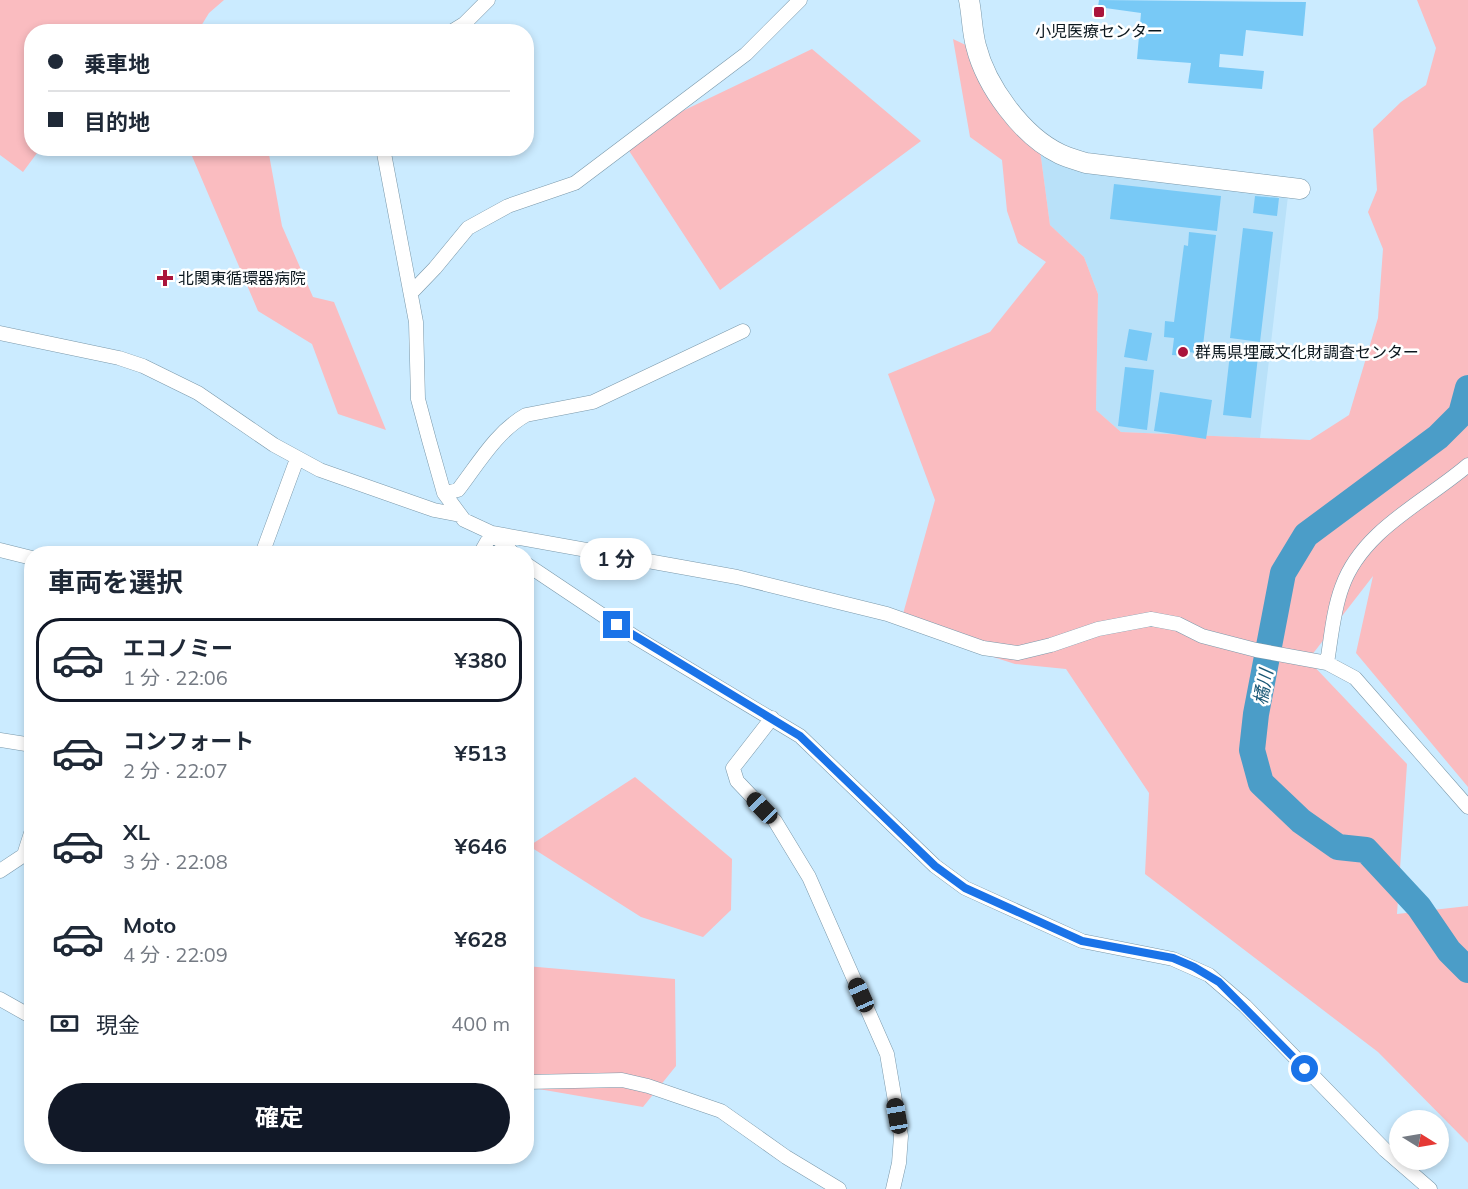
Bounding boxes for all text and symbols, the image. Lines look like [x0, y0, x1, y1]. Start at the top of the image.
marker: 小児医療センター [1092, 5, 1106, 19]
place label: 小児医療センター [1035, 21, 1163, 41]
text: 乗車地 [84, 50, 150, 78]
text: 目的地 [84, 108, 150, 136]
place label: 北関東循環器病院 [178, 268, 306, 288]
marker: 北関東循環器病院 [156, 269, 174, 287]
place label: 群馬県埋蔵文化財調査センター [1195, 342, 1419, 362]
marker: 群馬県埋蔵文化財調査センター [1176, 345, 1190, 359]
callout: 1 分 [581, 538, 653, 580]
text: 1 分 [597, 546, 635, 571]
text: 車両を選択 [48, 565, 183, 599]
route end [603, 611, 630, 638]
icon: car [51, 633, 105, 687]
text: エコノミー [123, 634, 233, 662]
text: ¥380 [454, 646, 507, 674]
text: 1 分 · 22:06 [123, 665, 228, 690]
water label: 橘川 [1249, 665, 1278, 707]
icon: car [51, 726, 105, 780]
text: コンフォート [123, 727, 254, 755]
text: ¥513 [454, 739, 507, 767]
text: 2 分 · 22:07 [123, 758, 228, 783]
car [743, 789, 781, 827]
text: XL [123, 818, 150, 846]
icon: car [51, 819, 105, 873]
text: ¥646 [454, 832, 507, 860]
text: 3 分 · 22:08 [123, 849, 228, 874]
text: Moto [123, 911, 176, 939]
icon: car [51, 912, 105, 966]
text: ¥628 [454, 925, 507, 953]
text: 4 分 · 22:09 [123, 942, 228, 967]
car [845, 975, 877, 1015]
icon: cash [48, 1007, 81, 1040]
text: 現金 [96, 1011, 140, 1039]
text: 400 m [451, 1011, 510, 1036]
route start [1291, 1055, 1318, 1082]
button: 確定 [48, 1083, 510, 1152]
car [885, 1097, 909, 1135]
north arrow [1389, 1110, 1449, 1170]
map controls [1389, 1110, 1449, 1170]

